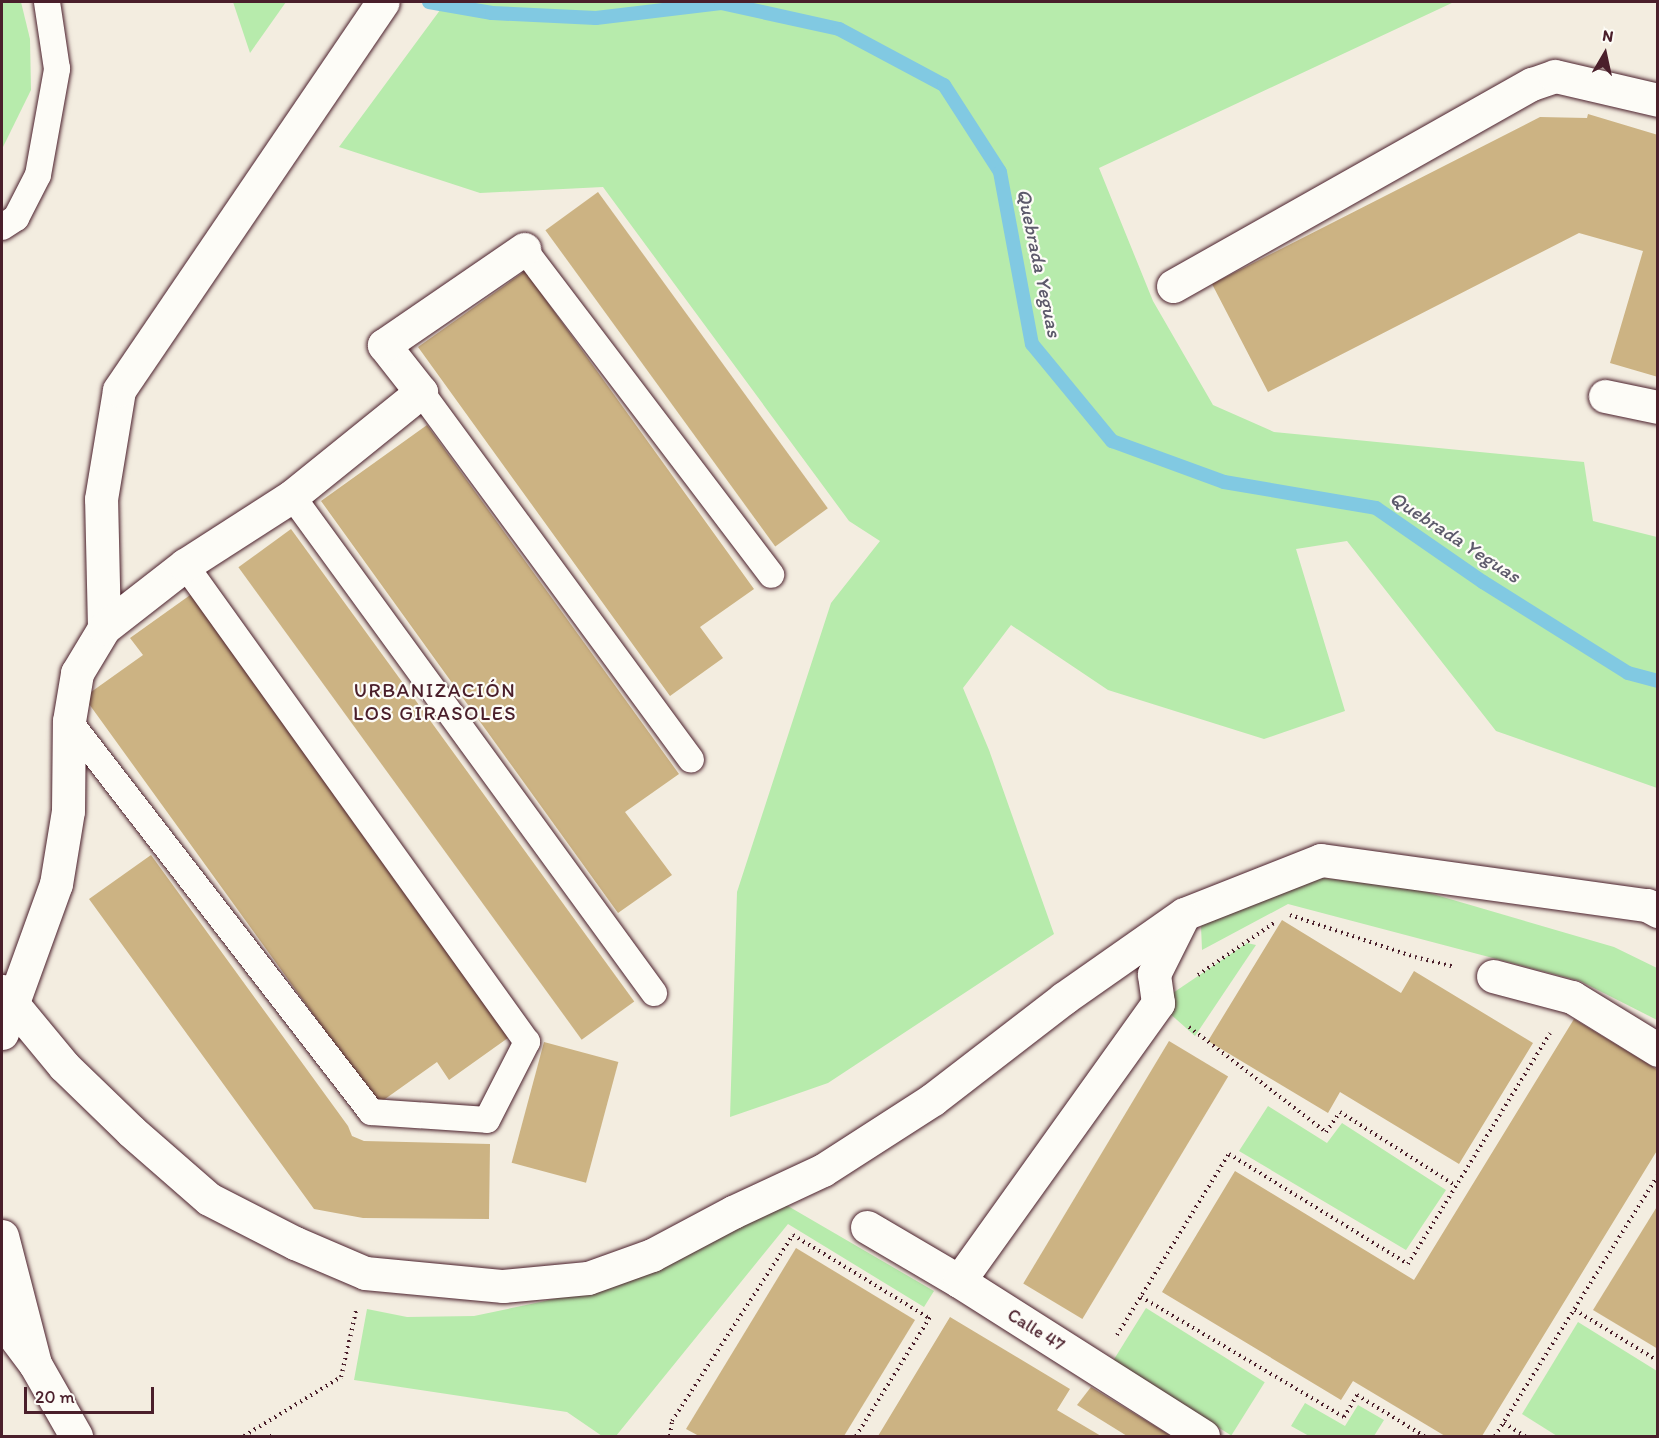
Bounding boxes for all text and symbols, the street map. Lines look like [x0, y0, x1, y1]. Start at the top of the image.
north arrow [1575, 24, 1635, 84]
text: N [1601, 25, 1615, 46]
water label: Quebrada Yeguas [1012, 187, 1066, 339]
water label: Quebrada Yeguas [1385, 486, 1525, 588]
district label: URBANIZACIÓN LOS GIRASOLES [353, 679, 517, 726]
street label: Calle 47 [1003, 1304, 1069, 1356]
scale bar [27, 1375, 158, 1413]
text: 20 m [35, 1386, 75, 1408]

